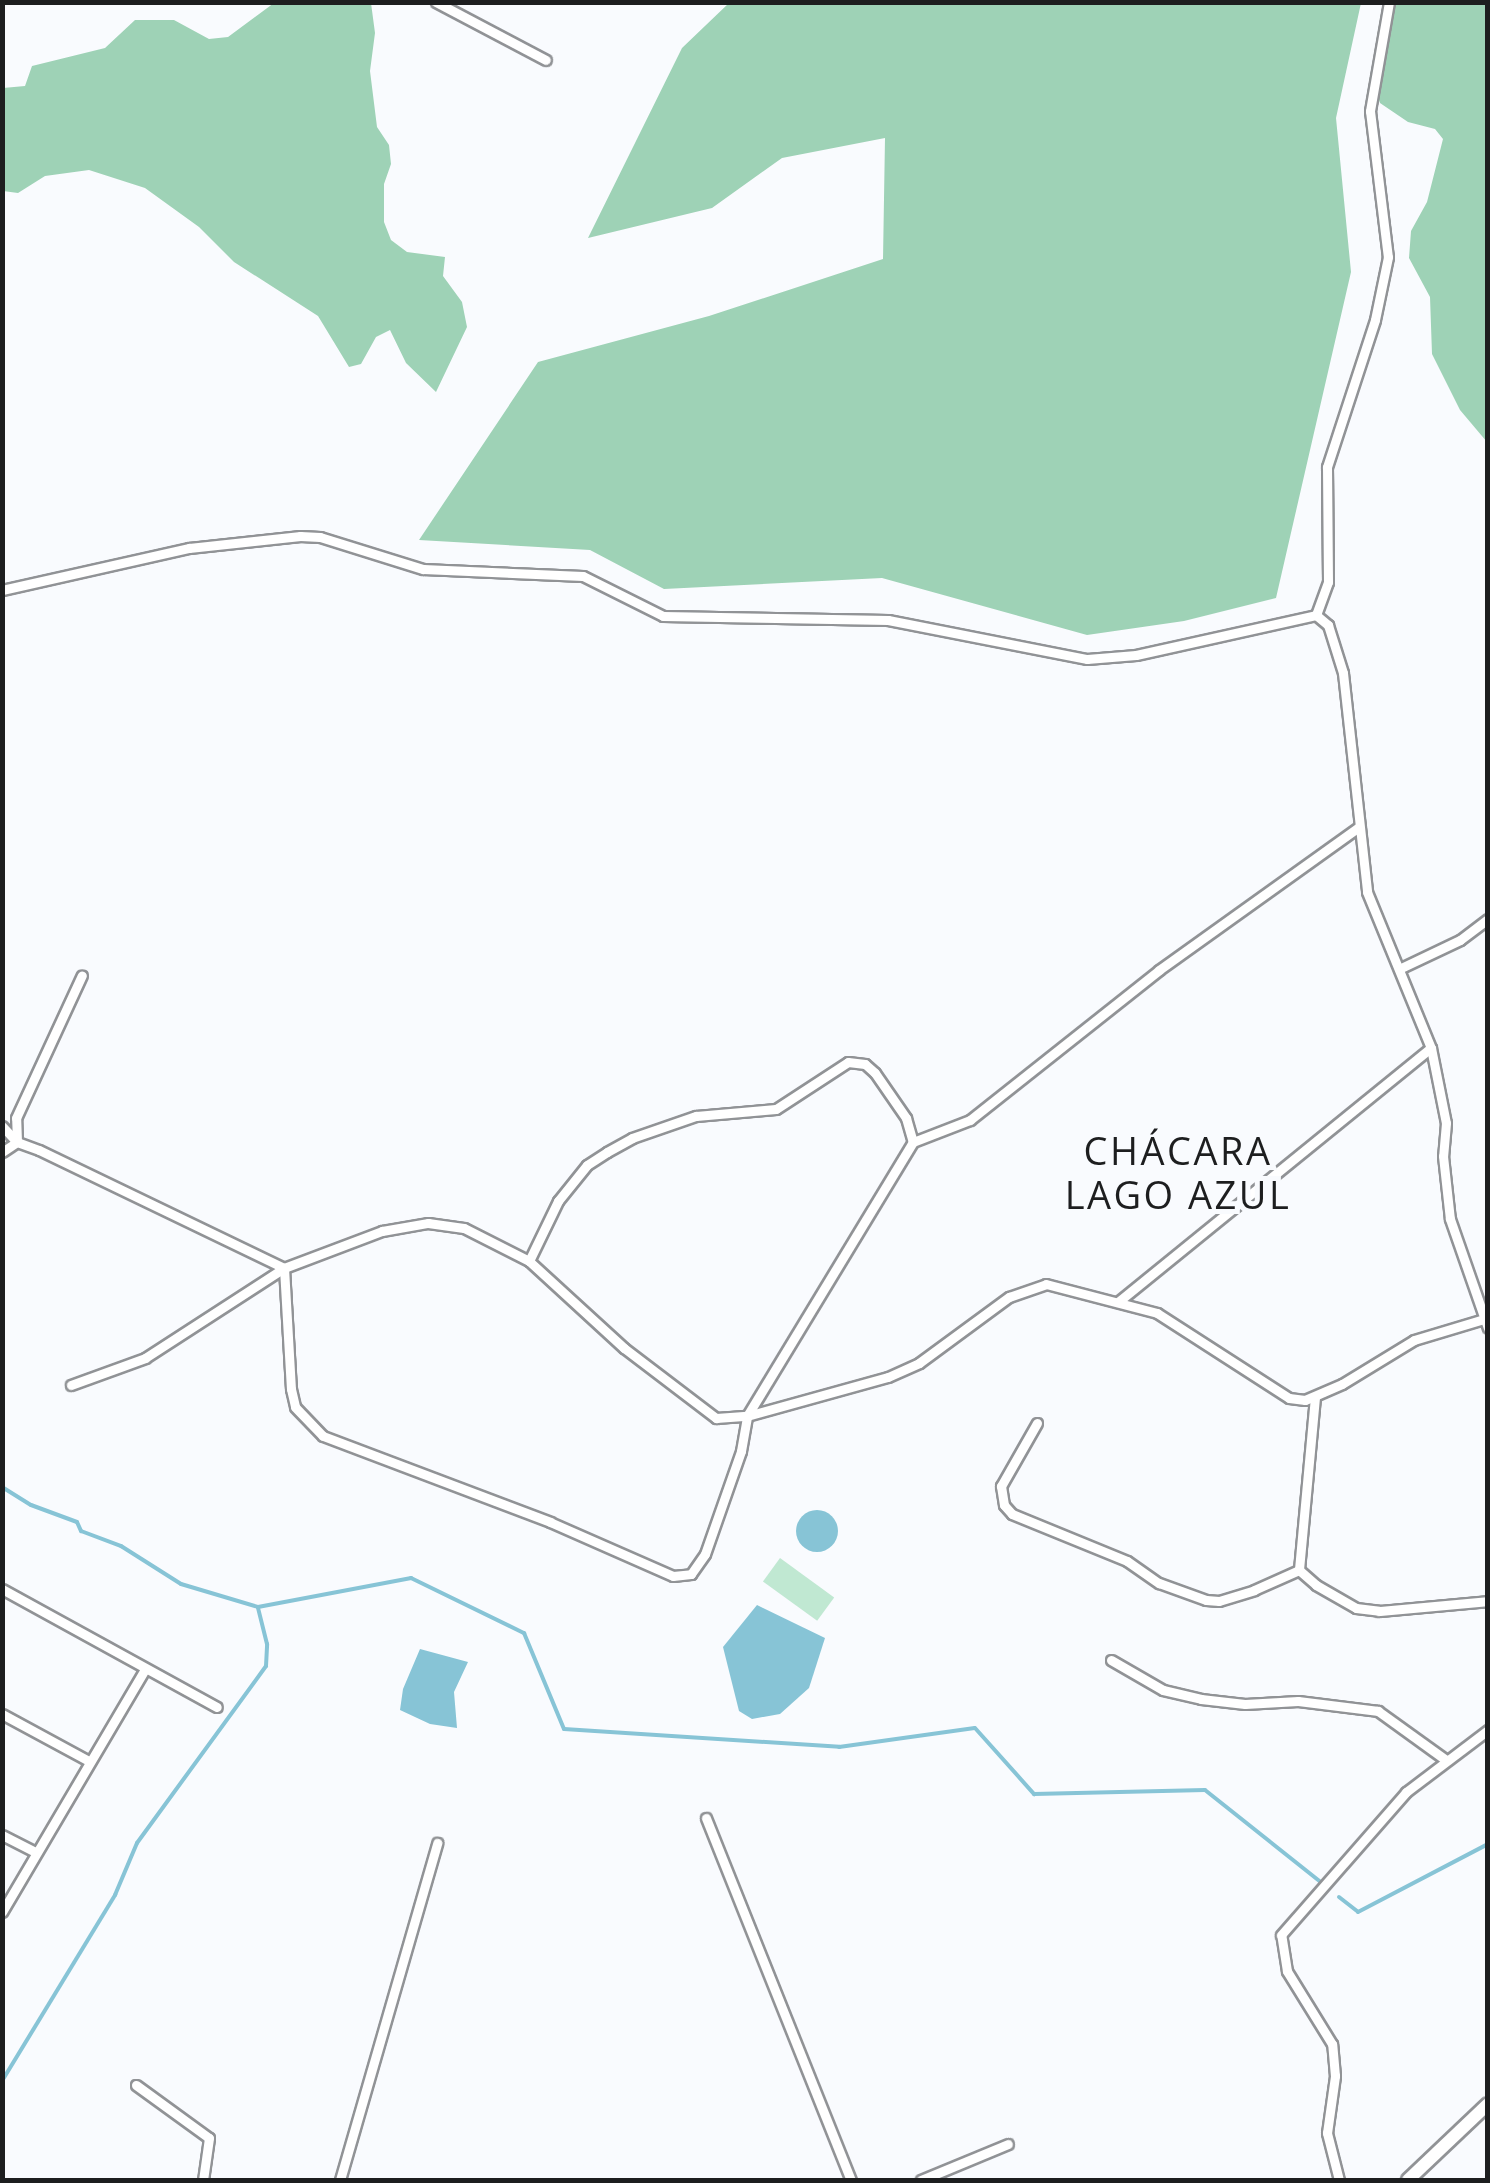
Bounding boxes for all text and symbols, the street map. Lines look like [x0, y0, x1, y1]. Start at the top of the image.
district label: CHÁCARA LAGO AZUL [1065, 1128, 1291, 1218]

